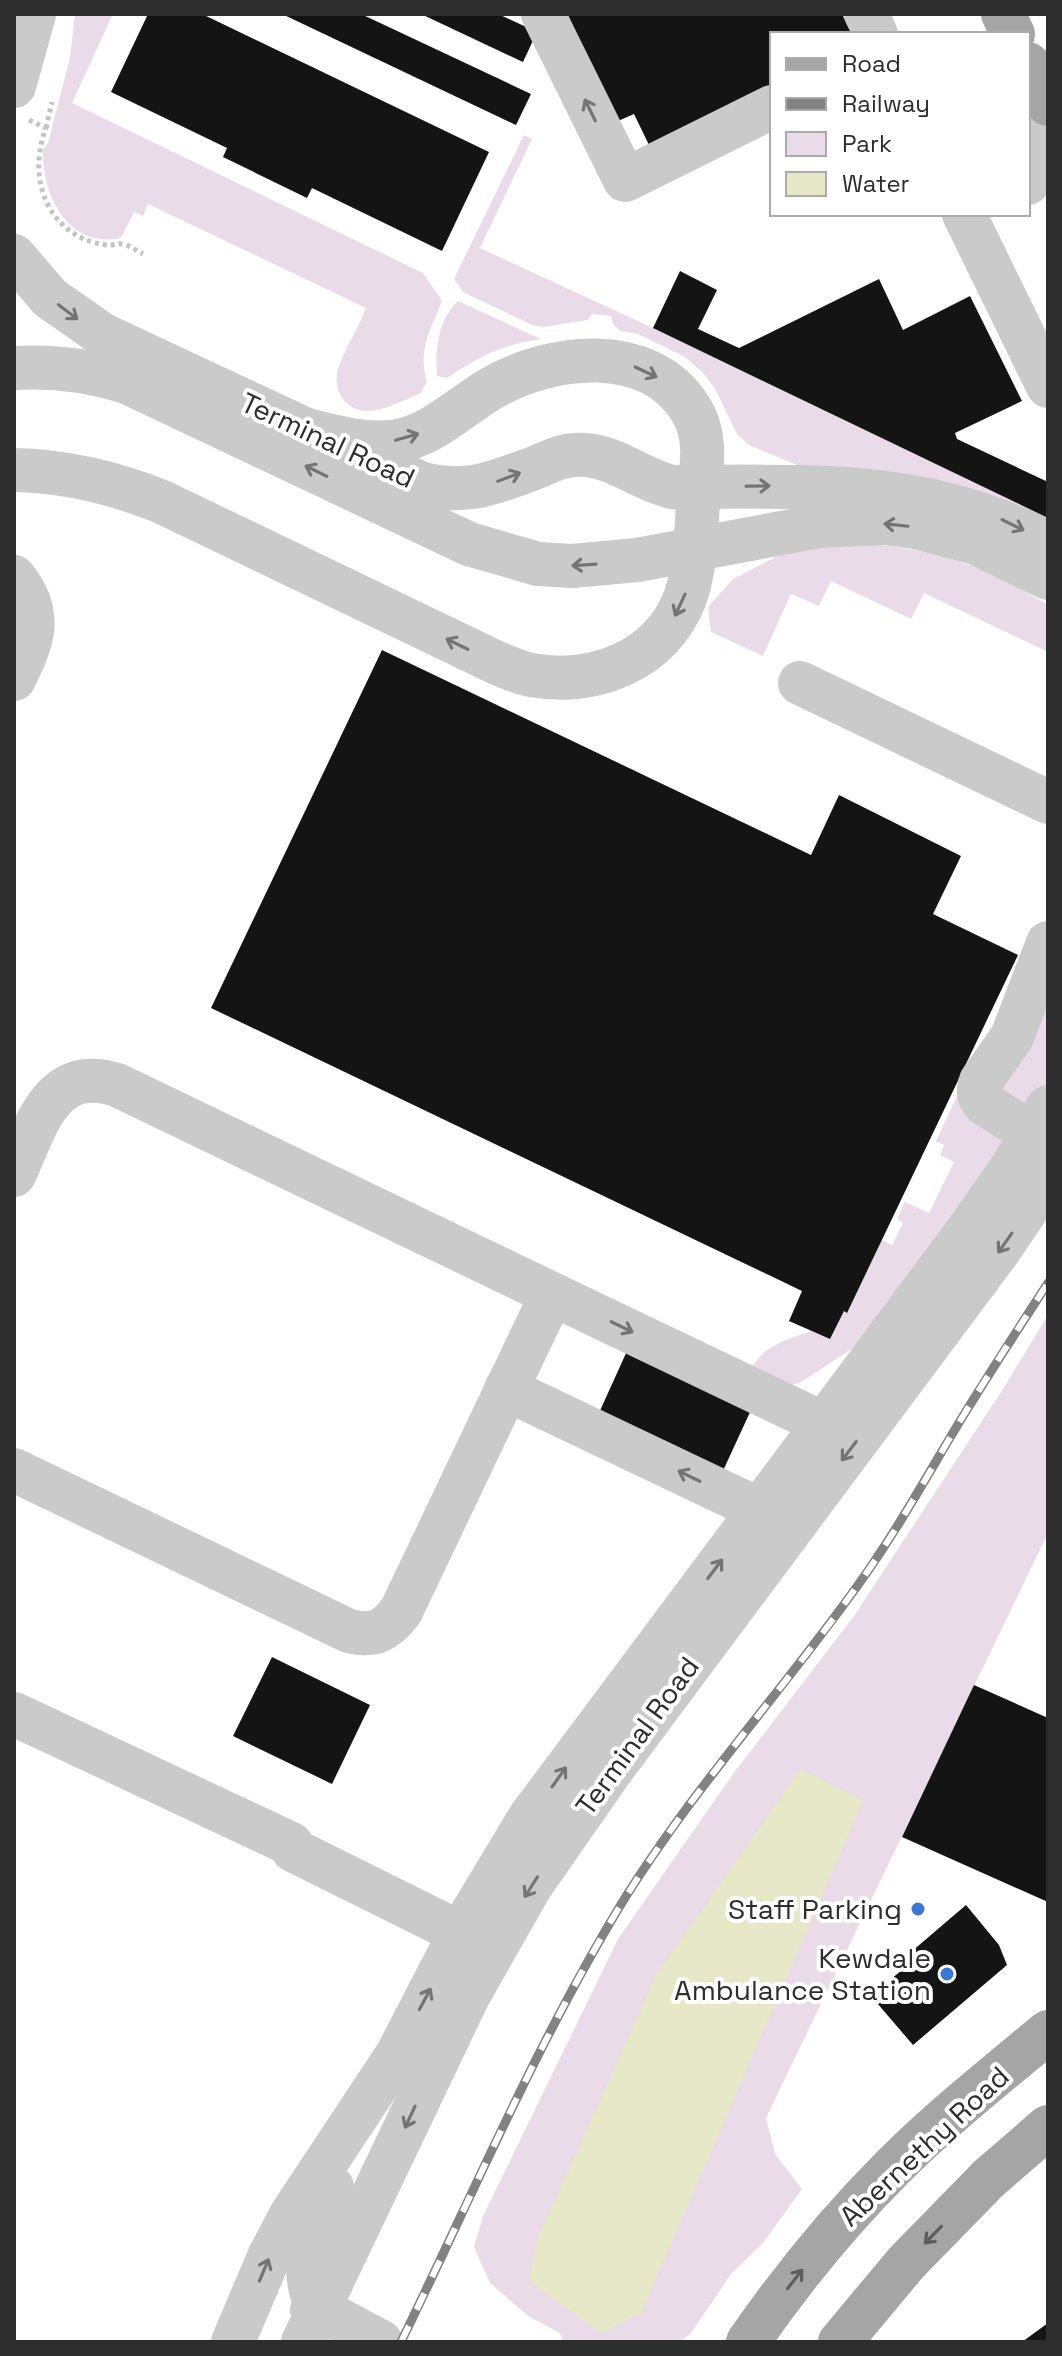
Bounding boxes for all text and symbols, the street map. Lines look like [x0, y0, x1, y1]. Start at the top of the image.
legend [770, 32, 1030, 216]
text: Road [842, 48, 901, 79]
text: Railway [842, 88, 930, 119]
one-way arrow [582, 99, 598, 123]
text: Park [842, 128, 892, 159]
text: Water [842, 168, 910, 199]
one-way arrow [56, 303, 78, 320]
one-way arrow [633, 365, 657, 380]
street label: Terminal Road [235, 384, 421, 496]
one-way arrow [393, 429, 419, 444]
one-way arrow [304, 463, 328, 478]
one-way arrow [496, 469, 521, 483]
one-way arrow [744, 479, 771, 494]
one-way arrow [883, 517, 910, 532]
one-way arrow [1001, 518, 1025, 533]
one-way arrow [571, 558, 598, 573]
one-way arrow [672, 592, 687, 616]
one-way arrow [445, 636, 469, 651]
one-way arrow [997, 1231, 1013, 1253]
one-way arrow [610, 1320, 634, 1335]
one-way arrow [841, 1440, 858, 1461]
one-way arrow [678, 1468, 702, 1483]
one-way arrow [707, 1559, 724, 1580]
street label: Terminal Road [567, 1649, 707, 1823]
one-way arrow [551, 1766, 567, 1788]
one-way arrow [522, 1875, 538, 1898]
place label: Staff Parking [728, 1891, 902, 1927]
marker: Staff Parking [909, 1900, 927, 1918]
place label: Kewdale Ambulance Station [674, 1940, 931, 2008]
marker: Kewdale Ambulance Station [938, 1965, 956, 1983]
one-way arrow [418, 1988, 434, 2012]
street label: Abernethy Road [832, 2058, 1016, 2234]
one-way arrow [402, 2104, 417, 2128]
one-way arrow [924, 2225, 943, 2245]
one-way arrow [257, 2258, 272, 2283]
one-way arrow [786, 2269, 804, 2290]

